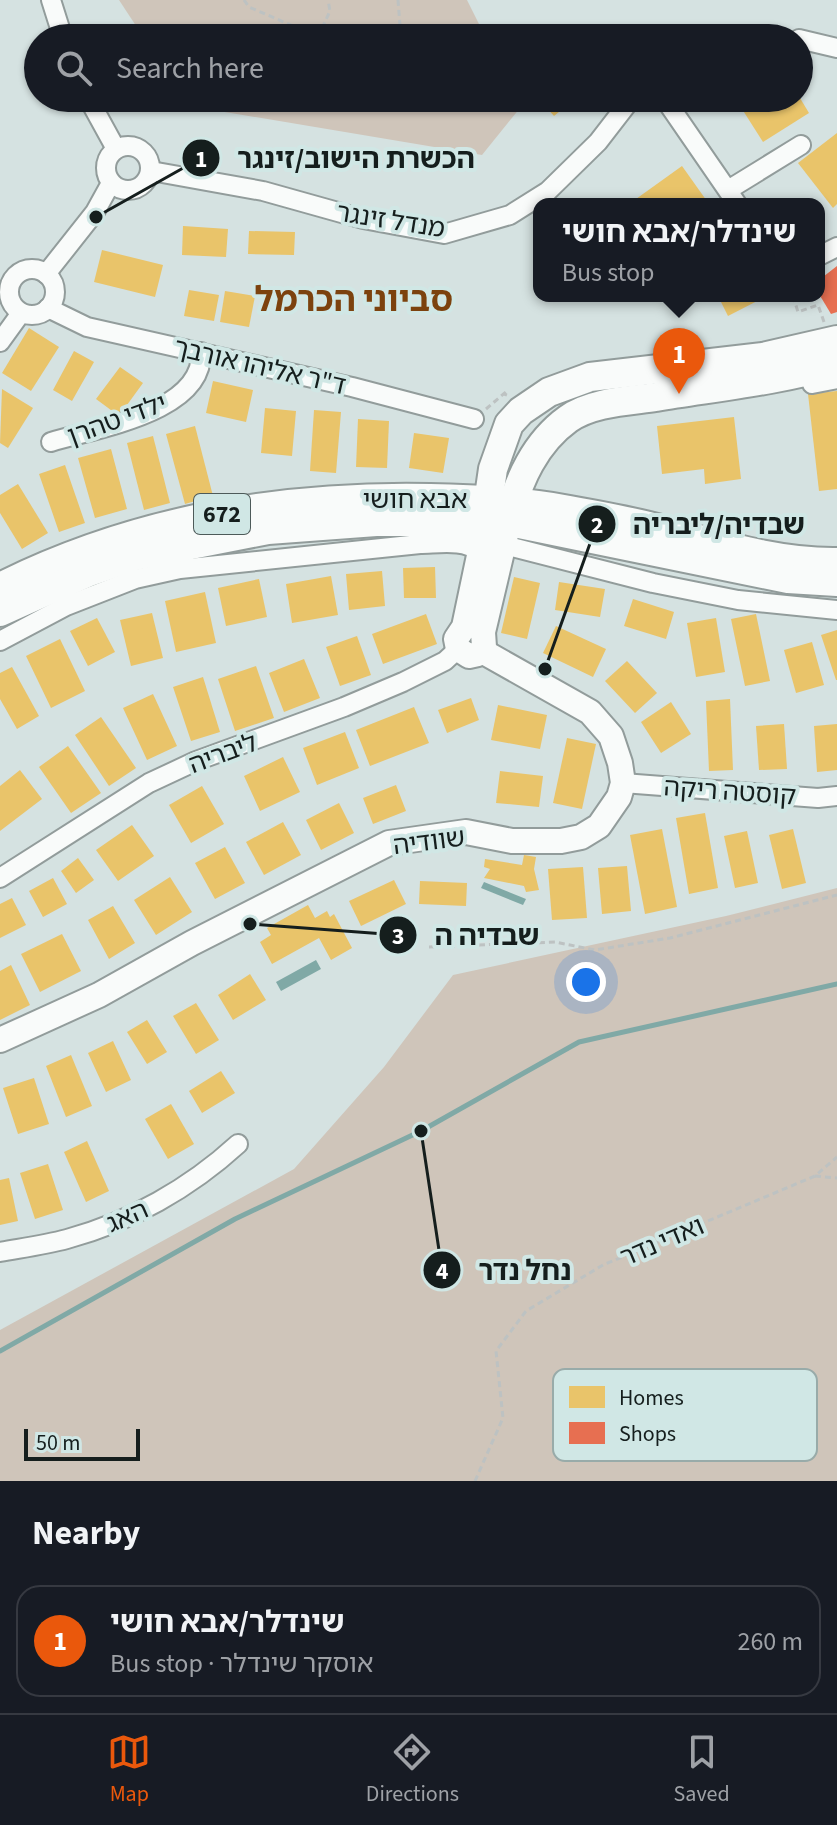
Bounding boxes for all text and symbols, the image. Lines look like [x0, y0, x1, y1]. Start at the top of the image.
search box [24, 24, 813, 112]
icon: search [52, 46, 96, 90]
text: Search here [116, 47, 264, 90]
callout: הכשרת הישוב/זינגר [181, 132, 491, 184]
text: הכשרת הישוב/זינגר [237, 139, 475, 179]
text: 1 [195, 142, 207, 177]
street label: מנדל זינגר [334, 194, 448, 247]
popup [533, 198, 825, 302]
text: שינדלר/אבא חושי [562, 211, 796, 254]
text: Bus stop [562, 254, 655, 291]
district label: סביוני הכרמל [255, 276, 453, 325]
pin: 1 [653, 328, 705, 394]
street label: ד"ר אליהו אורבך [170, 329, 349, 404]
street label: ילדי טהרן [62, 384, 172, 454]
street label: אבא חושי [363, 481, 467, 518]
road number: 672 [194, 494, 250, 534]
callout: שבדיה/ליבריה [577, 498, 821, 550]
text: שבדיה/ליבריה [633, 505, 805, 545]
text: 2 [591, 508, 603, 543]
street label: ליבריה [184, 724, 263, 783]
street label: קוסטה ריקה [663, 768, 797, 815]
street label: שוודיה [391, 819, 467, 864]
callout: שבדיה ה [378, 909, 555, 961]
text: שבדיה ה [435, 916, 539, 956]
text: 3 [392, 919, 404, 954]
your location [566, 962, 606, 1002]
street label: האג [100, 1191, 154, 1242]
street label: ואדי נדר [615, 1207, 710, 1276]
callout: נחל נדר [422, 1244, 587, 1296]
text: נחל נדר [478, 1251, 572, 1291]
text: 4 [436, 1254, 449, 1289]
legend [553, 1369, 817, 1461]
text: Homes [619, 1382, 684, 1414]
text: Shops [619, 1418, 676, 1450]
scale bar [24, 1425, 140, 1461]
text: 50 m [36, 1427, 81, 1459]
text: Nearby [32, 1509, 140, 1558]
text: שינדלר/אבא חושי [110, 1601, 345, 1644]
text: 1 [53, 1623, 67, 1660]
text: 260 m [737, 1623, 803, 1660]
text: Bus stop · אוסקר שינדלר [110, 1645, 373, 1682]
tab: Map [107, 1730, 151, 1810]
tab: Directions [366, 1730, 459, 1810]
tab: Saved [674, 1730, 730, 1810]

